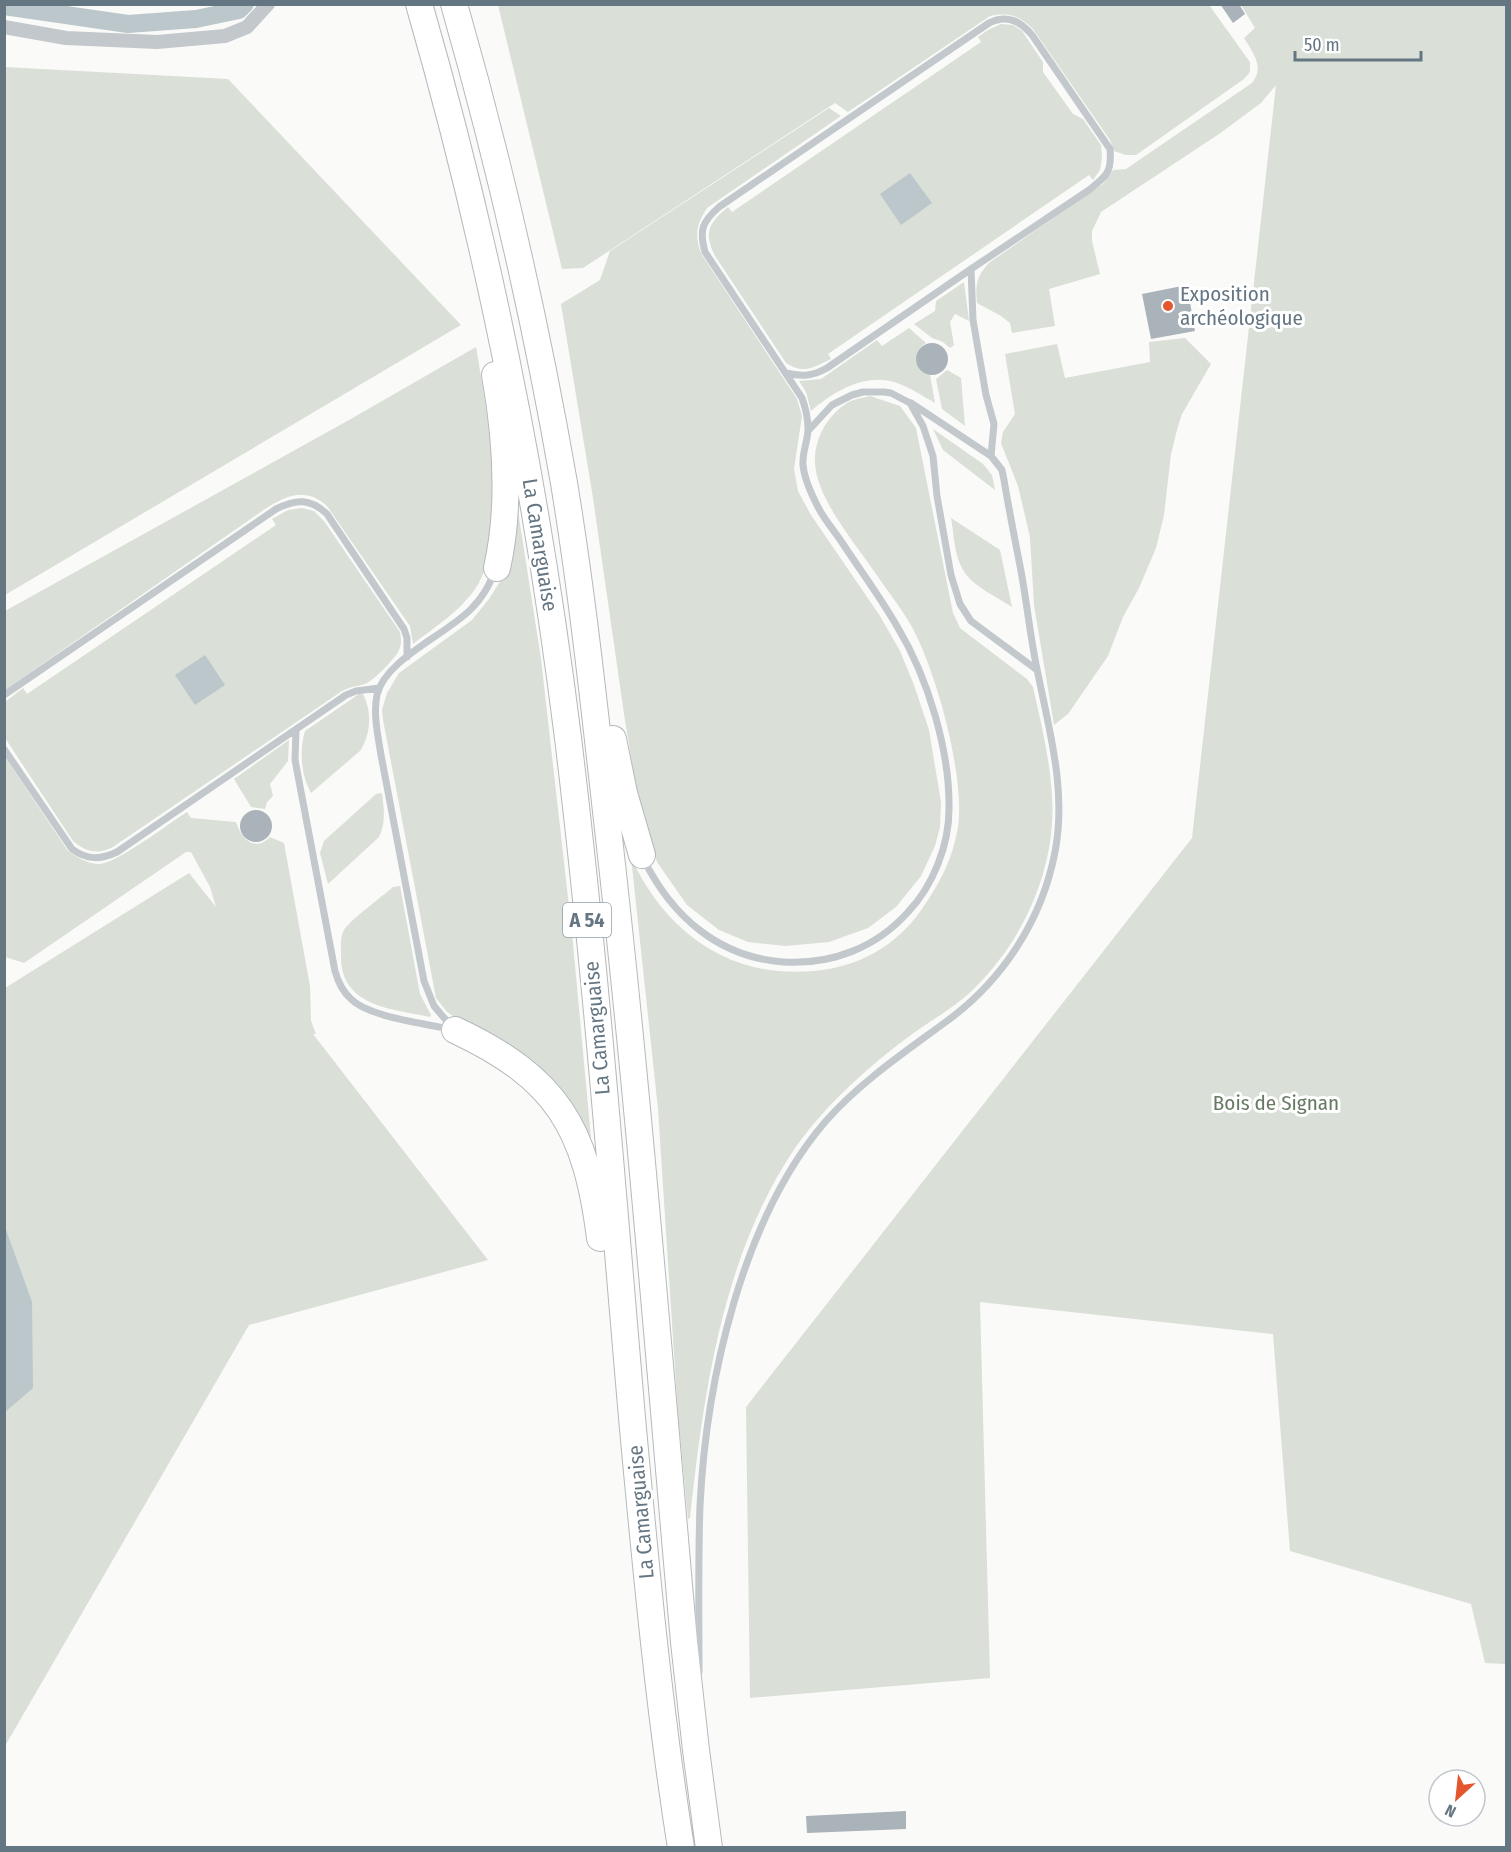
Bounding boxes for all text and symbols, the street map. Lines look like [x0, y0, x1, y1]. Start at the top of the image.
scale bar [1295, 24, 1421, 62]
text: 50 m [1304, 34, 1340, 56]
place label: Exposition archéologique [1180, 281, 1303, 331]
marker: Exposition archéologique [1161, 299, 1175, 313]
street label: La Camarguaise [517, 477, 563, 613]
road number: A 54 [563, 903, 611, 937]
street label: La Camarguaise [578, 960, 616, 1096]
park label: Bois de Signan [1213, 1090, 1339, 1116]
street label: La Camarguaise [622, 1444, 660, 1580]
north arrow [1427, 1768, 1487, 1828]
text: N [1442, 1800, 1459, 1822]

